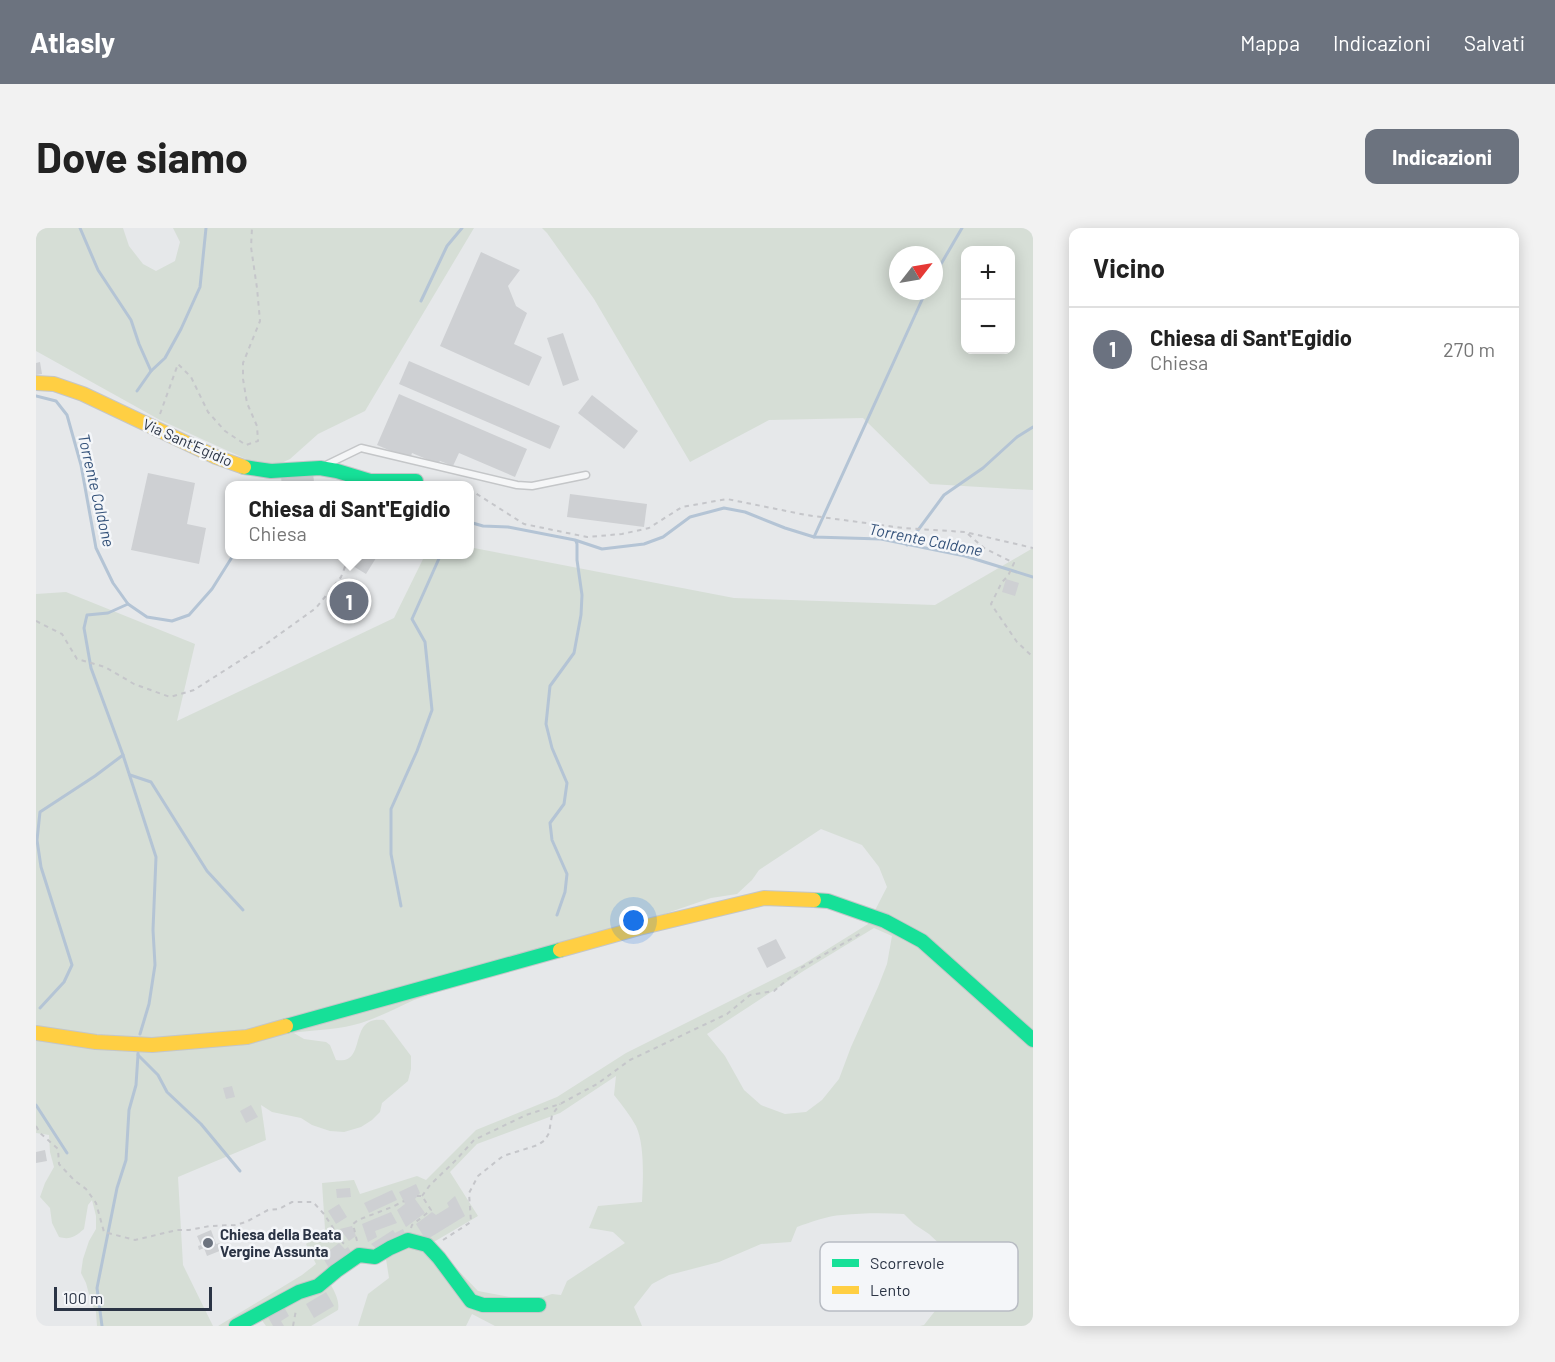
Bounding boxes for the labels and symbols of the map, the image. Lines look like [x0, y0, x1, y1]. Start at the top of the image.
north arrow [889, 246, 943, 300]
street label: Via Sant'Egidio [140, 414, 236, 470]
water label: Torrente Caldone [75, 432, 119, 548]
water label: Torrente Caldone [867, 519, 985, 559]
pin: 1 [330, 578, 368, 623]
your location [619, 906, 648, 935]
place label: Chiesa della Beata Vergine Assunta [220, 1225, 341, 1260]
marker: Chiesa della Beata Vergine Assunta [201, 1236, 215, 1250]
legend [820, 1242, 1018, 1311]
text: Scorrevole [870, 1253, 944, 1272]
text: Lento [870, 1280, 911, 1299]
scale bar [54, 1284, 212, 1312]

